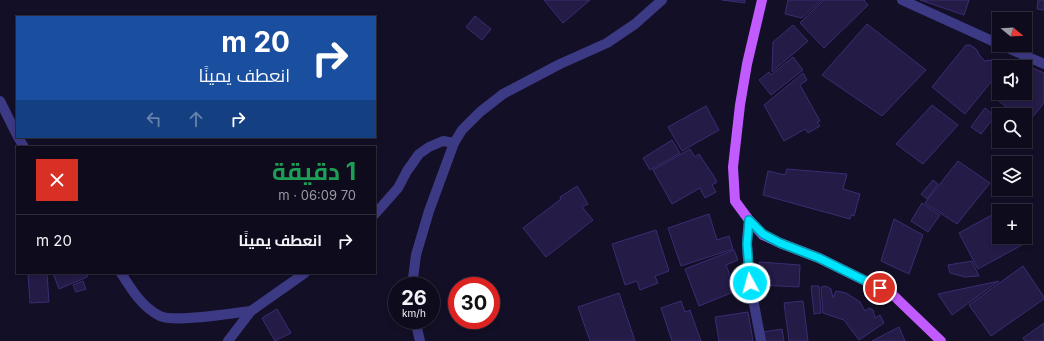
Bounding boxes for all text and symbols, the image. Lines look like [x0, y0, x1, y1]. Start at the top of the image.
north arrow [992, 12, 1032, 52]
map controls [992, 12, 1032, 244]
text: 20 m [221, 25, 290, 59]
icon: right [304, 32, 356, 84]
button: sound [992, 60, 1032, 100]
text: انعطف يمينًا [199, 65, 290, 86]
icon: left [143, 108, 165, 130]
icon: ahead [185, 108, 207, 130]
icon: right [227, 108, 249, 130]
button: search [992, 108, 1032, 148]
button: layers [992, 156, 1032, 196]
text: 1 دقيقة [272, 157, 356, 186]
button: close [36, 159, 78, 201]
text: 70 m · 06:09 [278, 187, 356, 203]
button: + [992, 204, 1032, 244]
icon: right [334, 230, 356, 252]
text: 20 m [36, 231, 72, 250]
text: انعطف يمينًا [238, 231, 322, 250]
position arrow [729, 262, 771, 304]
pin [863, 271, 897, 305]
speed limit sign: 30 [448, 277, 500, 329]
icon: arrive [869, 277, 891, 299]
text: 26 [401, 286, 427, 310]
text: km/h [402, 307, 426, 319]

